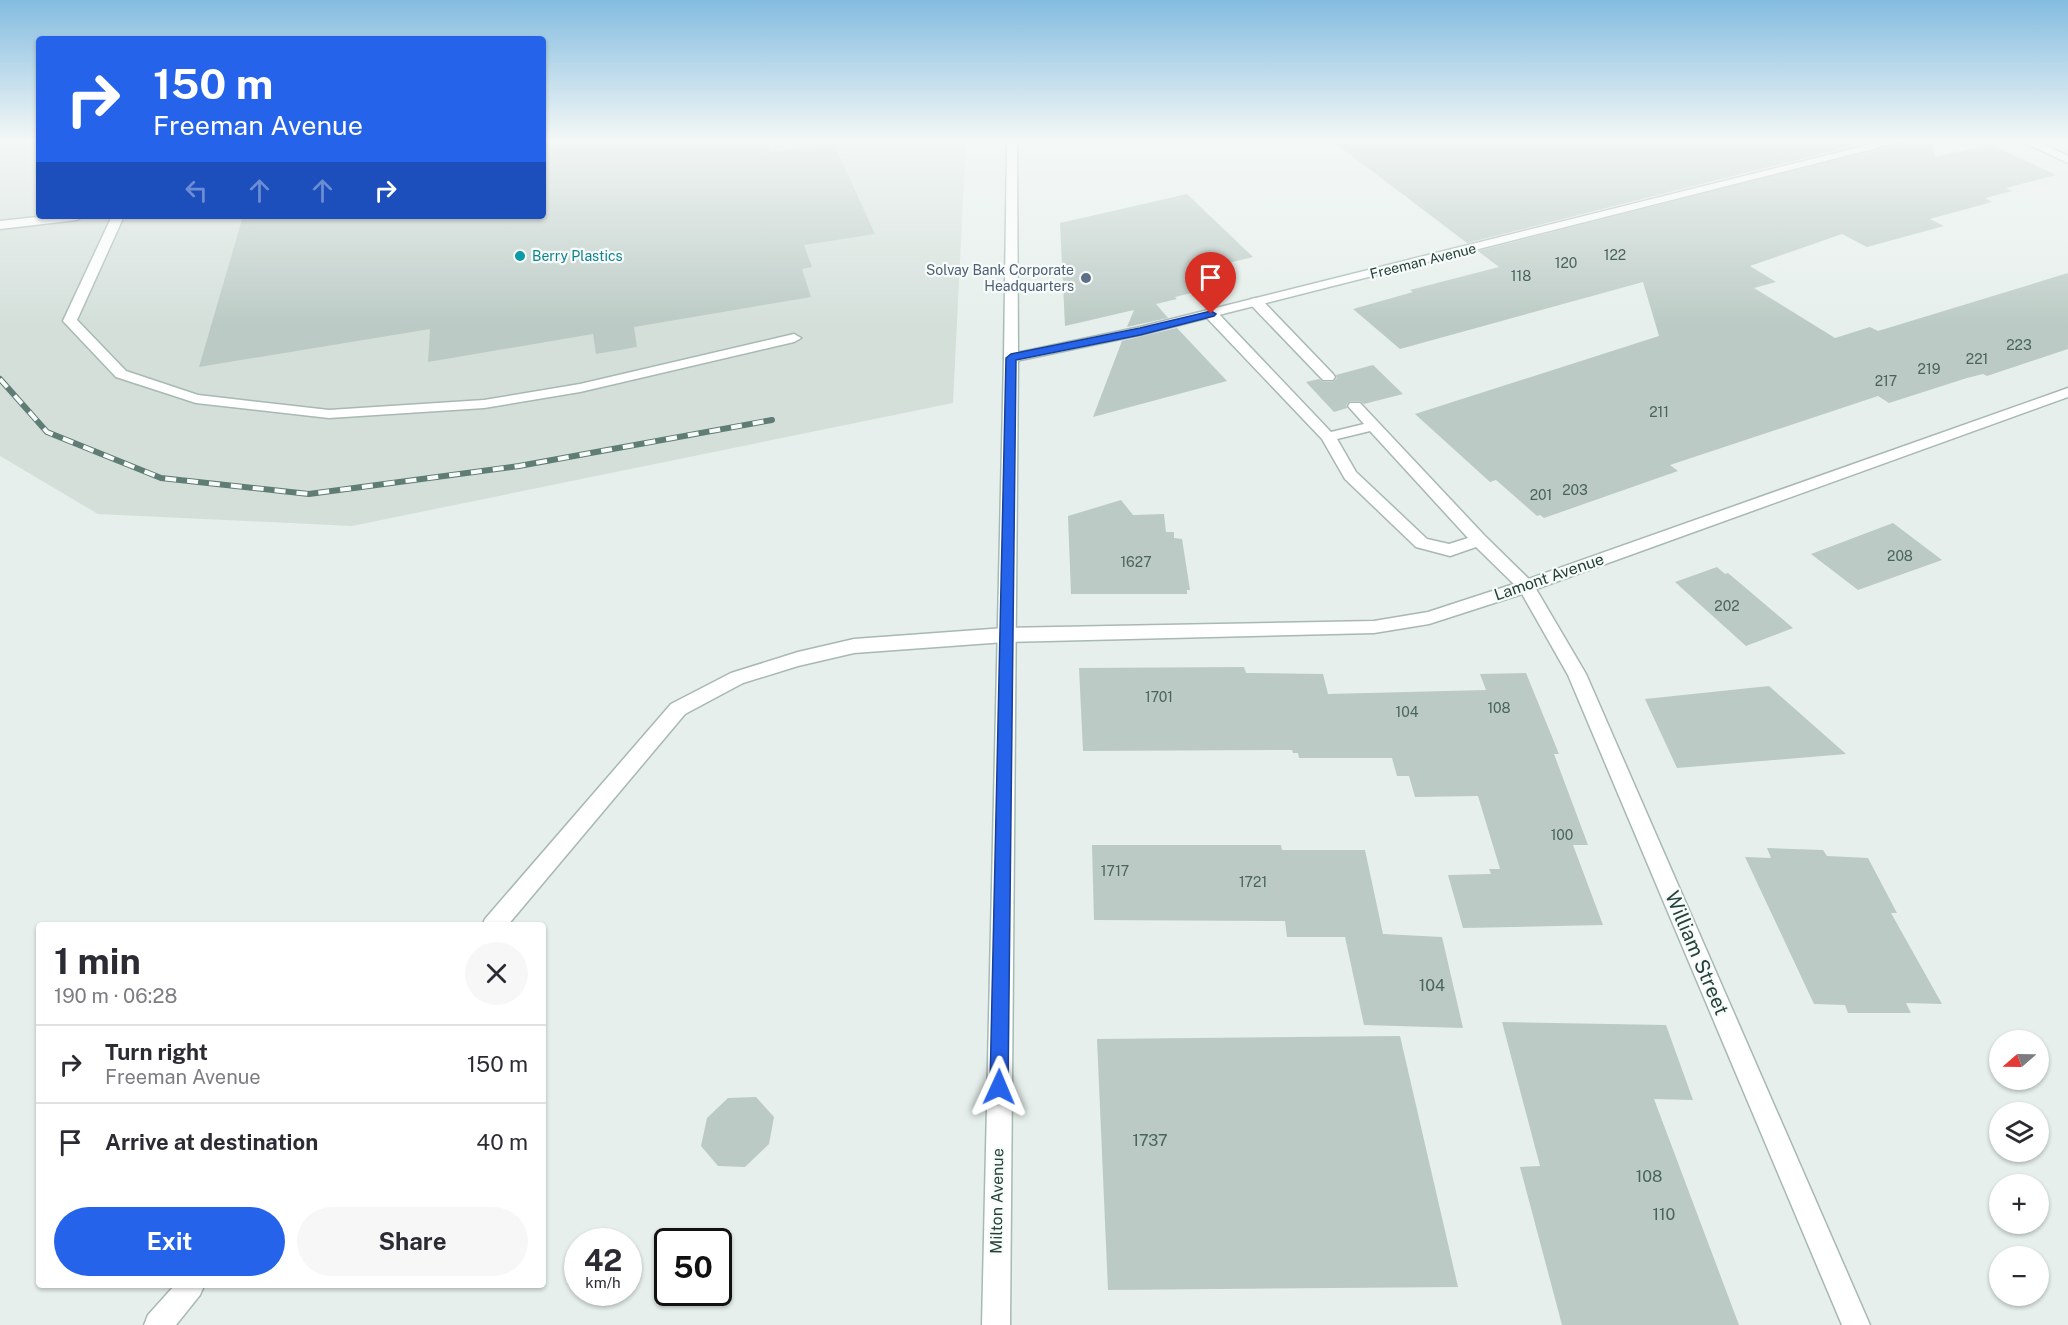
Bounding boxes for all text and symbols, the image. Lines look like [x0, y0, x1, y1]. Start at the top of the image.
text: 150 m [153, 59, 273, 108]
icon: right [54, 60, 132, 138]
text: Freeman Avenue [153, 109, 363, 141]
icon: left [180, 174, 213, 207]
icon: ahead [243, 174, 276, 207]
icon: ahead [306, 174, 339, 207]
icon: right [369, 174, 402, 207]
street label: Freeman Avenue [1368, 240, 1478, 282]
house number: 122 [1604, 247, 1626, 263]
place label: Berry Plastics [532, 248, 623, 264]
marker: Berry Plastics [513, 249, 527, 263]
pin [1185, 252, 1236, 314]
house number: 120 [1555, 255, 1577, 271]
icon: arrive [1194, 261, 1227, 294]
place label: Solvay Bank Corporate Headquarters [926, 262, 1074, 294]
house number: 118 [1511, 268, 1531, 284]
marker: Solvay Bank Corporate Headquarters [1079, 271, 1093, 285]
house number: 223 [2006, 337, 2032, 353]
house number: 221 [1966, 351, 1988, 367]
house number: 219 [1918, 361, 1941, 377]
house number: 217 [1875, 373, 1897, 389]
house number: 211 [1649, 404, 1669, 420]
house number: 203 [1562, 482, 1588, 498]
house number: 201 [1530, 487, 1552, 503]
house number: 208 [1887, 548, 1913, 564]
street label: Lamont Avenue [1492, 549, 1606, 605]
house number: 1627 [1120, 554, 1152, 570]
house number: 202 [1714, 598, 1740, 614]
house number: 1701 [1145, 689, 1173, 705]
house number: 108 [1487, 700, 1511, 716]
house number: 104 [1395, 704, 1419, 720]
house number: 100 [1551, 827, 1573, 843]
house number: 1717 [1101, 863, 1129, 879]
house number: 1721 [1239, 874, 1267, 890]
street label: William Street [1660, 887, 1734, 1019]
text: 1 min [54, 940, 141, 982]
button: close [465, 942, 528, 1005]
house number: 104 [1419, 976, 1445, 995]
text: 190 m · 06:28 [54, 984, 177, 1008]
north arrow [1989, 1030, 2049, 1090]
map controls [1989, 1030, 2049, 1306]
text: Turn right [105, 1039, 208, 1065]
icon: right [54, 1048, 87, 1081]
text: 150 m [467, 1051, 528, 1077]
position arrow [967, 1055, 1031, 1119]
text: Freeman Avenue [105, 1065, 261, 1089]
button: layers [1989, 1102, 2049, 1162]
icon: arrive [54, 1126, 87, 1159]
text: Arrive at destination [105, 1129, 318, 1155]
text: 40 m [476, 1129, 528, 1155]
house number: 1737 [1132, 1131, 1168, 1150]
street label: Milton Avenue [987, 1148, 1007, 1254]
house number: 108 [1636, 1167, 1662, 1186]
button: + [1989, 1174, 2049, 1234]
house number: 110 [1653, 1205, 1676, 1224]
button: Exit [54, 1207, 285, 1276]
button: Share [297, 1207, 528, 1276]
speed limit sign: 50 [654, 1228, 732, 1306]
text: 42 [584, 1242, 622, 1278]
button: − [1989, 1246, 2049, 1306]
text: km/h [585, 1274, 621, 1291]

